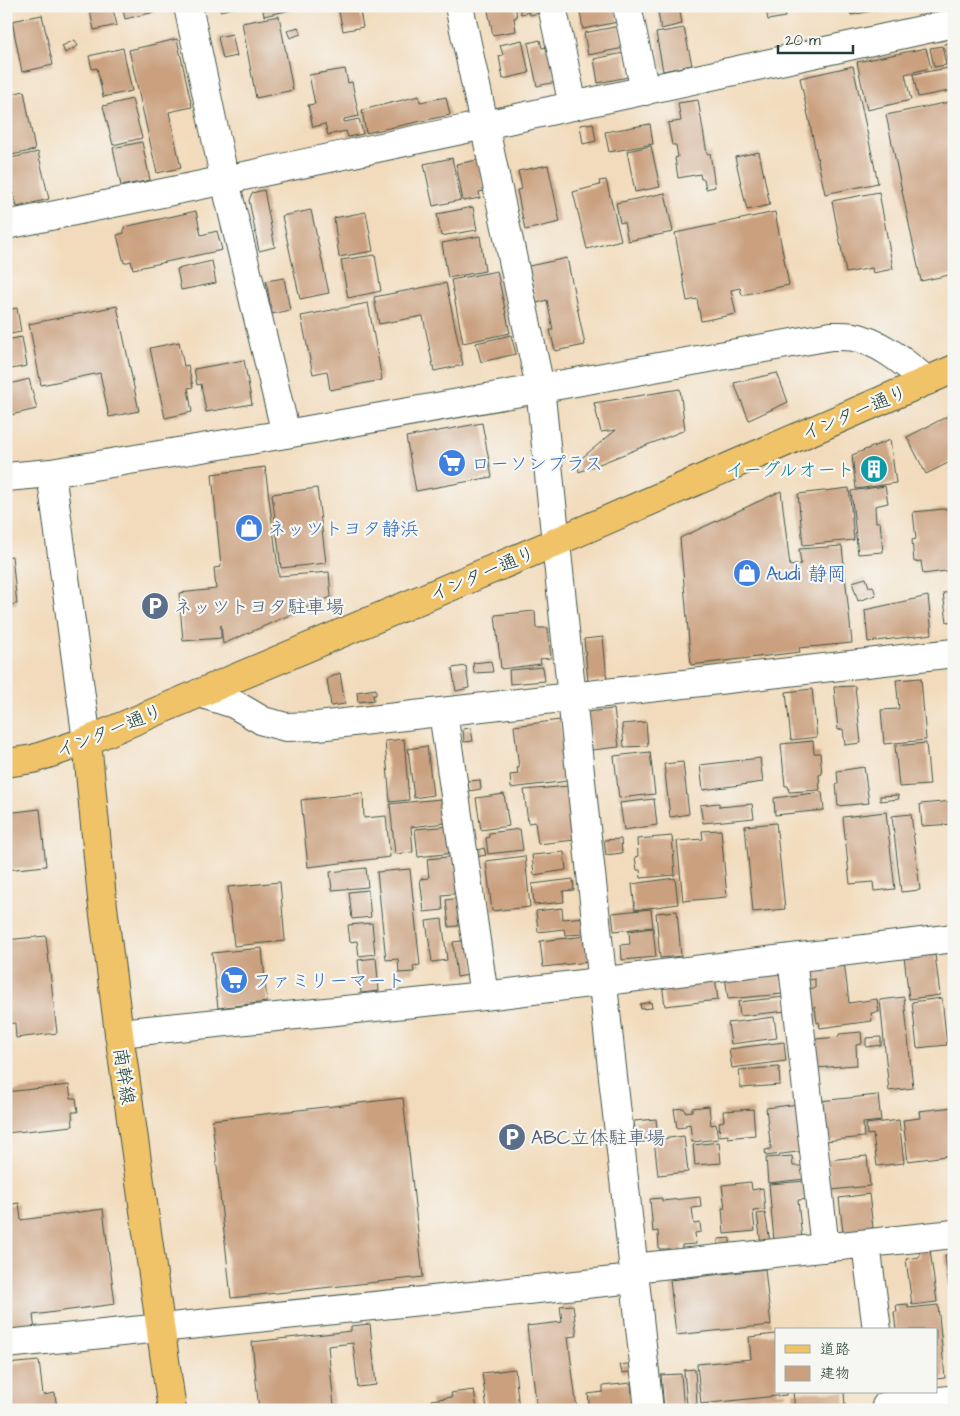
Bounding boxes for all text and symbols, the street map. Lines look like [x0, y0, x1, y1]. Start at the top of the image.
scale bar [778, 22, 852, 54]
text: 20 m [785, 30, 821, 51]
street label: インター通り [797, 379, 912, 448]
supermarket icon: ローソンプラス [437, 448, 467, 478]
place label: ローソンプラス [471, 451, 603, 478]
building icon: イーグルオート [859, 454, 889, 484]
place label: イーグルオート [725, 457, 855, 484]
shop icon: ネッツトヨタ静浜 [234, 513, 264, 543]
place label: ネッツトヨタ静浜 [268, 516, 419, 543]
street label: インター通り [425, 540, 540, 609]
shop icon: Audi 静岡 [732, 558, 762, 588]
place label: Audi 静岡 [766, 561, 846, 588]
parking icon: ネッツトヨタ駐車場 [140, 591, 170, 621]
place label: ネッツトヨタ駐車場 [174, 594, 344, 621]
street label: インター通り [52, 698, 167, 765]
supermarket icon: ファミリーマート [219, 965, 249, 995]
place label: ファミリーマート [253, 968, 405, 995]
street label: 南幹線 [106, 1046, 141, 1106]
parking icon: ABC立体駐車場 [497, 1122, 527, 1152]
place label: ABC立体駐車場 [531, 1125, 665, 1152]
legend [775, 1328, 938, 1394]
text: 道路 [820, 1339, 850, 1360]
text: 建物 [820, 1363, 850, 1384]

